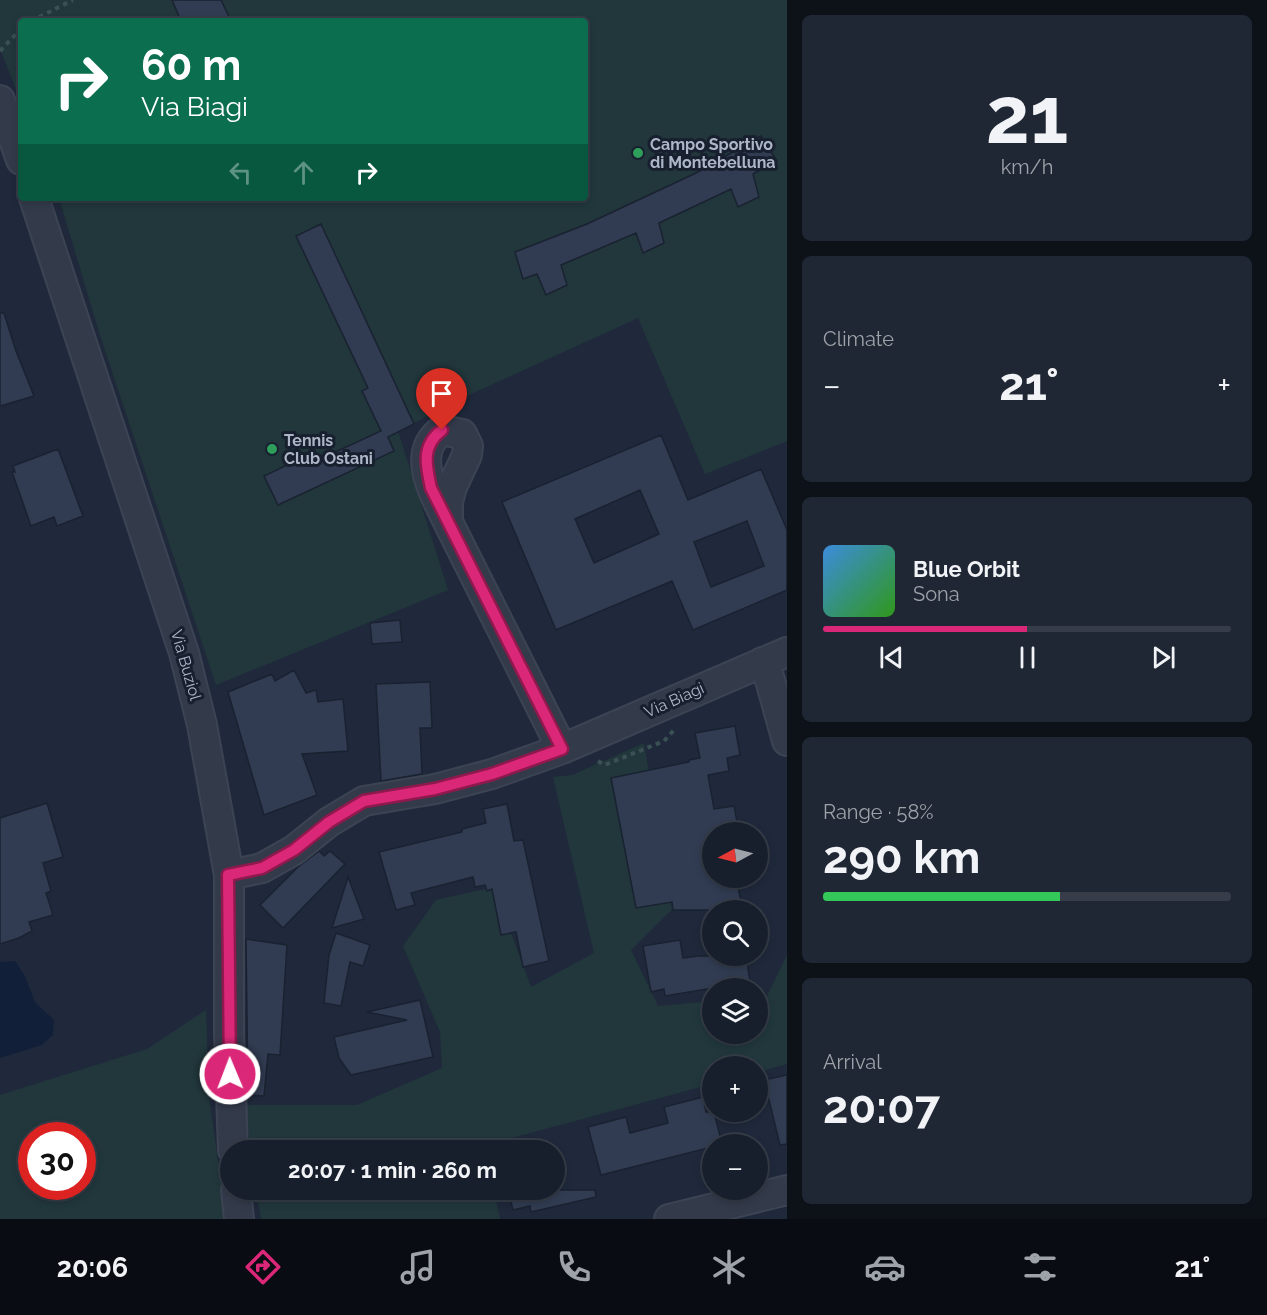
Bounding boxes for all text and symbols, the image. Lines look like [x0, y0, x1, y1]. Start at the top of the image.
text: 60 m [141, 41, 241, 90]
icon: right [42, 42, 120, 120]
text: 21 [986, 70, 1068, 161]
text: Via Biagi [141, 91, 248, 122]
place label: Campo Sportivo di Montebelluna [650, 135, 775, 172]
marker: Campo Sportivo di Montebelluna [631, 146, 645, 160]
text: km/h [1001, 155, 1053, 179]
icon: left [224, 156, 257, 189]
icon: ahead [287, 156, 320, 189]
icon: right [350, 156, 383, 189]
text: Climate [823, 327, 894, 351]
text: 21° [999, 358, 1059, 411]
text: − [823, 366, 841, 405]
text: + [1217, 366, 1231, 405]
pin [416, 368, 467, 430]
icon: arrive [425, 377, 458, 410]
place label: Tennis Club Ostani [284, 431, 373, 468]
marker: Tennis Club Ostani [265, 442, 279, 456]
text: Blue Orbit [913, 556, 1020, 582]
text: Sona [913, 582, 960, 606]
street label: Via Buziol [167, 628, 205, 703]
icon: previous [875, 641, 908, 674]
icon: pause [1011, 641, 1044, 674]
icon: next [1147, 641, 1180, 674]
street label: Via Biagi [641, 678, 707, 722]
text: Range · 58% [823, 800, 934, 824]
north arrow [702, 822, 768, 888]
map controls [702, 822, 768, 1200]
text: 290 km [823, 831, 980, 884]
button: search [702, 900, 768, 966]
button: layers [702, 978, 768, 1044]
position arrow [198, 1042, 262, 1106]
text: Arrival [823, 1050, 882, 1074]
button: + [702, 1056, 768, 1122]
text: 20:07 [823, 1081, 940, 1134]
speed limit sign: 30 [18, 1122, 96, 1200]
button: − [702, 1134, 768, 1200]
text: 20:07 · 1 min · 260 m [288, 1157, 497, 1183]
icon: directions [242, 1246, 284, 1288]
icon: music [397, 1246, 439, 1288]
icon: phone [553, 1246, 595, 1288]
icon: climate [708, 1246, 750, 1288]
icon: car [864, 1246, 906, 1288]
icon: filters [1019, 1246, 1061, 1288]
text: 20:06 [57, 1252, 128, 1283]
text: 21° [1175, 1252, 1210, 1283]

